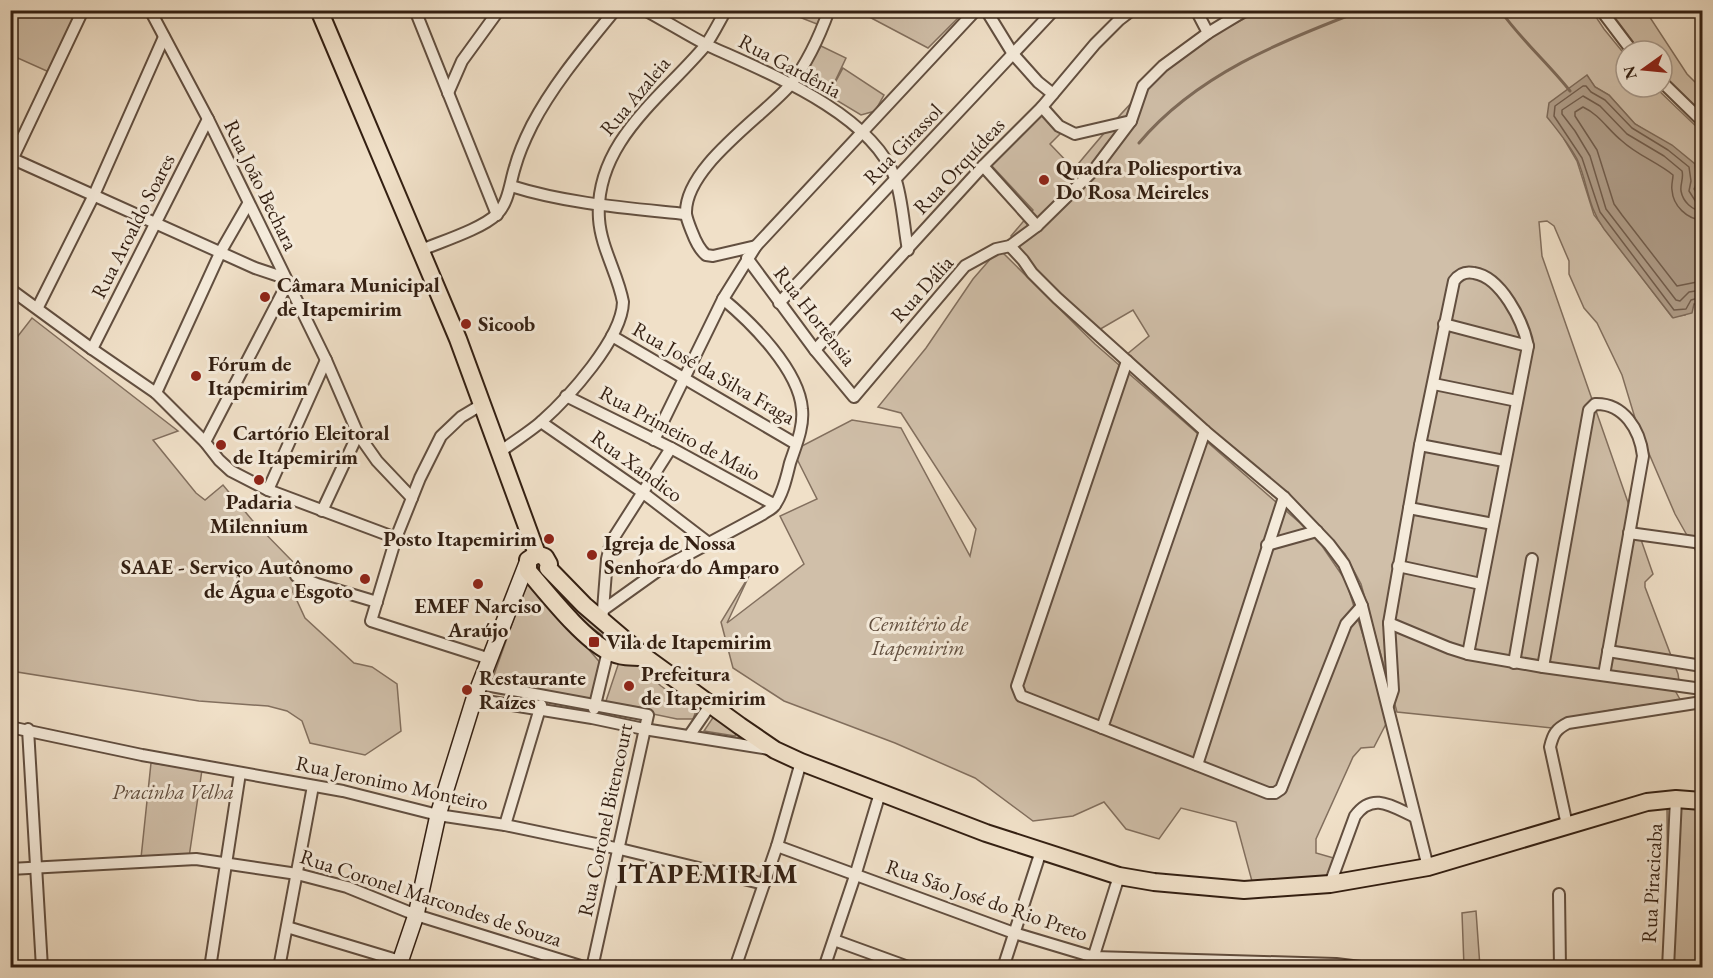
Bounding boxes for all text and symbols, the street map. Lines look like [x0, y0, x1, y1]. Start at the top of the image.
street label: Rua Gardênia [734, 27, 847, 104]
north arrow [1614, 39, 1674, 99]
street label: Rua Azaleia [593, 50, 676, 141]
text: N [1618, 64, 1642, 82]
street label: Rua Girassol [857, 97, 948, 190]
street label: Rua Orquídeas [907, 111, 1011, 220]
street label: Rua João Bechara [218, 115, 305, 255]
street label: Rua Aroaldo Soares [84, 149, 181, 303]
place label: Quadra Poliesportiva Do Rosa Meireles [1056, 154, 1243, 205]
marker: Quadra Poliesportiva Do Rosa Meireles [1037, 173, 1051, 187]
street label: Rua Dália [884, 249, 959, 328]
street label: Rua Hortênsia [768, 260, 863, 371]
place label: Câmara Municipal de Itapemirim [277, 271, 440, 322]
marker: Câmara Municipal de Itapemirim [258, 290, 272, 304]
place label: Sicoob [478, 310, 535, 337]
street label: Rua José da Silva Fraga [628, 315, 801, 430]
marker: Sicoob [459, 317, 473, 331]
place label: Fórum de Itapemirim [208, 350, 308, 401]
marker: Fórum de Itapemirim [189, 369, 203, 383]
street label: Rua Primeiro de Maio [595, 379, 766, 487]
place label: Cartório Eleitoral de Itapemirim [233, 419, 389, 470]
street label: Rua Xandico [586, 423, 689, 508]
marker: Cartório Eleitoral de Itapemirim [214, 438, 228, 452]
marker: Padaria Milennium [252, 473, 266, 487]
place label: Padaria Milennium [210, 488, 308, 539]
place label: Posto Itapemirim [383, 525, 537, 552]
place label: Igreja de Nossa Senhora do Amparo [604, 529, 779, 580]
marker: Posto Itapemirim [542, 532, 556, 546]
marker: Igreja de Nossa Senhora do Amparo [585, 548, 599, 562]
place label: SAAE - Serviço Autônomo de Água e Esgoto [121, 553, 353, 604]
marker: SAAE - Serviço Autônomo de Água e Esgoto [358, 572, 372, 586]
marker: EMEF Narciso Araújo [471, 577, 485, 591]
place label: EMEF Narciso Araújo [414, 592, 542, 643]
park label: Cemitério de Itapemirim [868, 610, 969, 661]
place label: Vila de Itapemirim [606, 628, 772, 655]
marker: Vila de Itapemirim [587, 635, 601, 649]
place label: Prefeitura de Itapemirim [641, 660, 766, 711]
place label: Restaurante Raízes [479, 664, 586, 715]
marker: Prefeitura de Itapemirim [622, 679, 636, 693]
marker: Restaurante Raízes [460, 683, 474, 697]
street label: Rua Coronel Bitencourt [571, 721, 638, 919]
street label: Rua Jeronimo Monteiro [294, 749, 491, 816]
park label: Pracinha Velha [112, 778, 234, 805]
street label: Rua Piracicaba [1635, 822, 1668, 944]
street label: Rua Coronel Marcondes de Souza [297, 842, 566, 953]
street label: Rua São José do Rio Preto [883, 852, 1092, 947]
district label: ITAPEMIRIM [617, 856, 799, 891]

